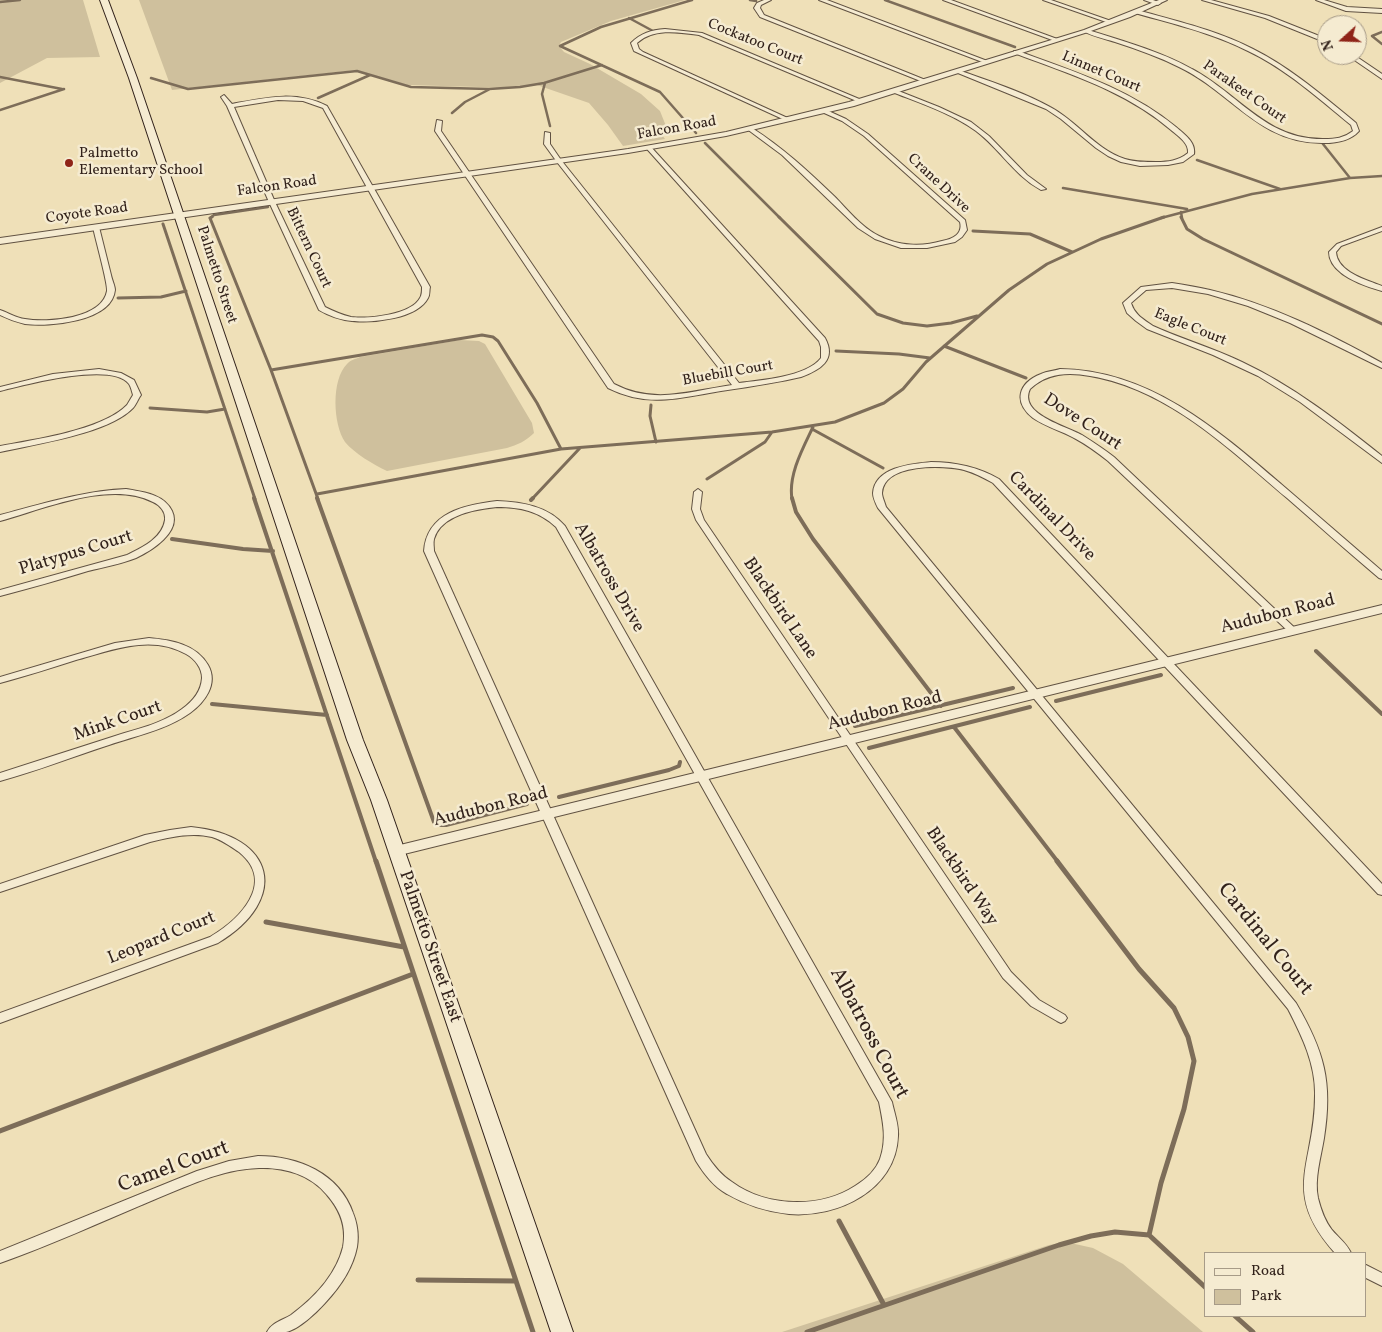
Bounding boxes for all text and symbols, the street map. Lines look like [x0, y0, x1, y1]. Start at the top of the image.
north arrow [1317, 15, 1367, 65]
street label: Cockatoo Court [705, 16, 805, 70]
text: N [1318, 37, 1339, 53]
street label: Linnet Court [1059, 48, 1143, 98]
street label: Parakeet Court [1199, 57, 1289, 129]
street label: Falcon Road [636, 113, 718, 145]
place label: Palmetto Elementary School [79, 145, 203, 180]
street label: Crane Drive [903, 150, 973, 218]
marker: Palmetto Elementary School [63, 157, 75, 169]
street label: Falcon Road [236, 173, 318, 201]
street label: Coyote Road [45, 199, 129, 229]
street label: Bittern Court [281, 205, 335, 291]
street label: Palmetto Street [192, 224, 240, 326]
street label: Eagle Court [1151, 305, 1229, 351]
street label: Bluebill Court [681, 357, 775, 391]
street label: Dove Court [1039, 390, 1125, 456]
street label: Cardinal Drive [1003, 468, 1099, 566]
street label: Albatross Drive [568, 519, 648, 637]
street label: Platypus Court [17, 526, 135, 582]
street label: Blackbird Lane [737, 554, 821, 664]
street label: Audubon Road [1219, 590, 1337, 640]
street label: Audubon Road [826, 687, 944, 737]
street label: Mink Court [71, 697, 165, 747]
street label: Audubon Road [432, 783, 550, 833]
street label: Blackbird Way [920, 824, 1002, 930]
street label: Palmetto Street East [393, 868, 465, 1026]
street label: Cardinal Court [1211, 879, 1317, 1001]
street label: Leopard Court [105, 908, 219, 970]
street label: Albatross Court [823, 964, 913, 1104]
street label: Camel Court [115, 1136, 233, 1200]
legend [1204, 1252, 1367, 1317]
text: Road [1251, 1261, 1285, 1282]
text: Park [1251, 1286, 1282, 1307]

